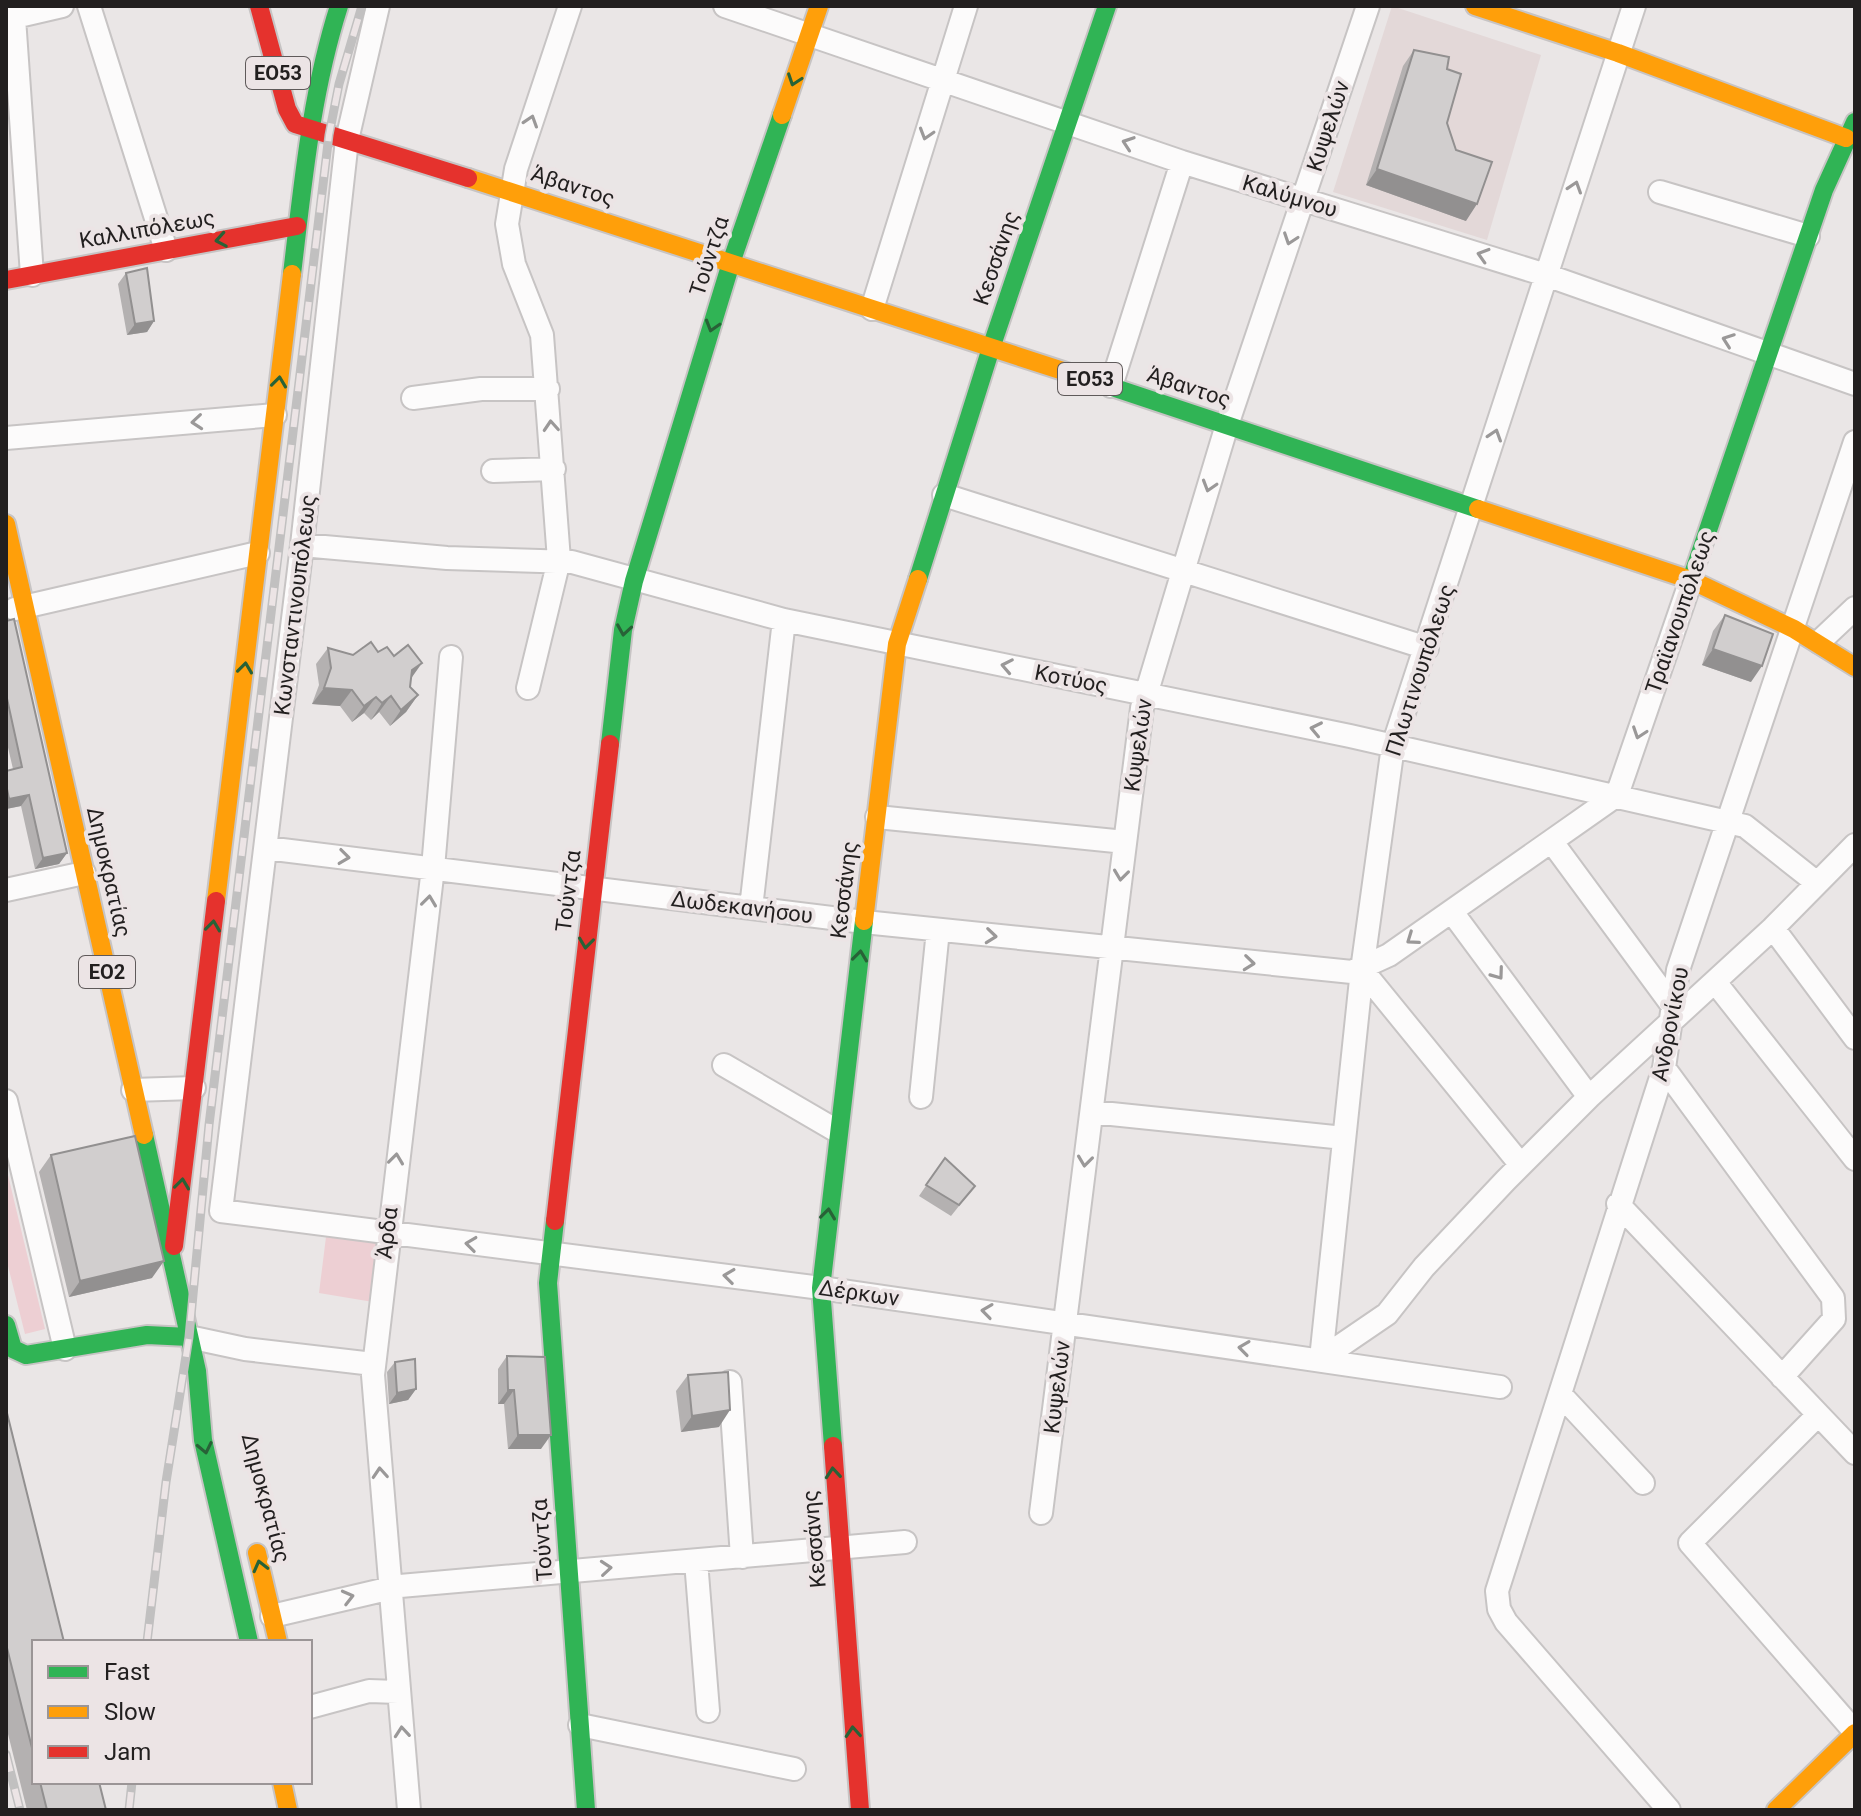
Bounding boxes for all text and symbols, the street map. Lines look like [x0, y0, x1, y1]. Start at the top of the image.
road number: ΕΟ53 [246, 57, 310, 89]
one-way arrow [787, 72, 803, 86]
street label: Κυψελών [1302, 77, 1354, 174]
one-way arrow [522, 114, 538, 128]
one-way arrow [919, 127, 935, 140]
one-way arrow [1122, 136, 1136, 153]
street label: Άβαντος [528, 161, 618, 211]
street label: Καλύμνου [1240, 170, 1340, 222]
one-way arrow [1565, 181, 1581, 195]
street label: Καλλιπόλεως [77, 205, 217, 253]
street label: Κεσσάνης [968, 208, 1024, 308]
street label: Τούντζα [684, 212, 734, 299]
one-way arrow [214, 231, 227, 248]
one-way arrow [1283, 232, 1299, 246]
one-way arrow [1476, 248, 1490, 264]
one-way arrow [705, 319, 721, 333]
one-way arrow [1722, 334, 1736, 350]
street label: Άβαντος [1144, 362, 1234, 412]
road number: ΕΟ53 [1058, 363, 1122, 395]
one-way arrow [270, 375, 287, 388]
one-way arrow [190, 413, 203, 430]
one-way arrow [543, 419, 560, 432]
one-way arrow [1486, 428, 1502, 442]
one-way arrow [1202, 479, 1218, 493]
street label: Κωνσταντινουπόλεως [269, 493, 321, 717]
street label: Τραϊανουπόλεως [1640, 527, 1720, 697]
street label: Πλωτινουπόλεως [1380, 581, 1460, 759]
one-way arrow [616, 623, 633, 637]
one-way arrow [1000, 658, 1014, 675]
street label: Κοτύος [1032, 660, 1110, 698]
one-way arrow [236, 661, 253, 674]
street label: Κυψελών [1119, 696, 1157, 793]
one-way arrow [1310, 721, 1324, 738]
one-way arrow [1632, 726, 1648, 740]
street label: Δημοκρατίας [82, 804, 136, 940]
street label: Κεσσάνης [826, 840, 862, 940]
street label: Τούντζα [551, 848, 585, 933]
one-way arrow [338, 849, 351, 866]
one-way arrow [1113, 868, 1130, 882]
street label: Δωδεκανήσου [670, 886, 814, 928]
one-way arrow [420, 894, 437, 908]
one-way arrow [205, 919, 222, 932]
one-way arrow [985, 928, 998, 945]
one-way arrow [1406, 929, 1420, 944]
one-way arrow [578, 937, 595, 950]
one-way arrow [851, 949, 868, 962]
one-way arrow [1243, 955, 1256, 972]
road number: ΕΟ2 [79, 956, 135, 988]
street label: Ανδρονίκου [1647, 965, 1693, 1083]
one-way arrow [1488, 966, 1503, 980]
one-way arrow [388, 1152, 405, 1165]
one-way arrow [1077, 1155, 1094, 1168]
one-way arrow [173, 1177, 190, 1190]
street label: Άρδα [371, 1205, 403, 1260]
one-way arrow [819, 1207, 836, 1220]
one-way arrow [464, 1236, 478, 1253]
one-way arrow [722, 1268, 736, 1285]
street label: Δέρκων [817, 1275, 901, 1311]
one-way arrow [980, 1303, 994, 1320]
street label: Κυψελών [1039, 1339, 1075, 1435]
one-way arrow [1237, 1340, 1251, 1357]
street label: Δημοκρατίας [237, 1431, 295, 1565]
one-way arrow [196, 1441, 213, 1455]
one-way arrow [372, 1466, 389, 1479]
one-way arrow [825, 1466, 842, 1479]
street label: Κεσσάνης [797, 1489, 831, 1589]
street label: Τούντζα [527, 1498, 557, 1582]
one-way arrow [252, 1560, 269, 1574]
one-way arrow [600, 1560, 613, 1577]
one-way arrow [341, 1589, 354, 1606]
legend [32, 1640, 312, 1784]
text: Fast [104, 1658, 150, 1686]
text: Slow [104, 1698, 156, 1726]
one-way arrow [393, 1725, 410, 1738]
one-way arrow [845, 1725, 862, 1738]
text: Jam [104, 1738, 151, 1766]

